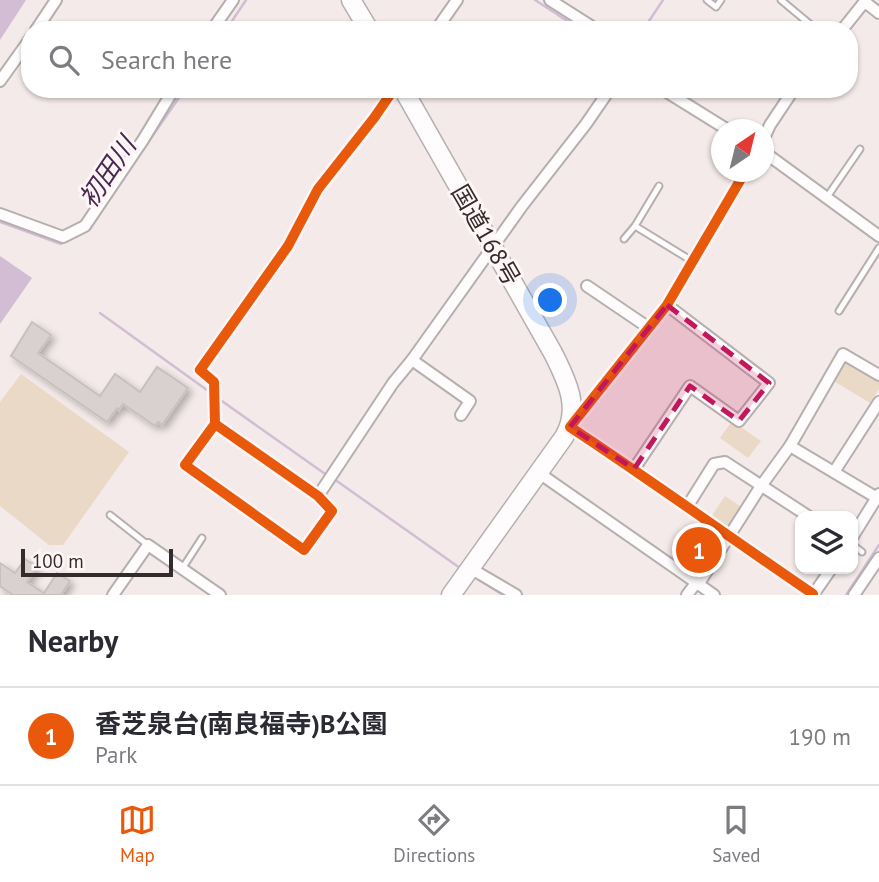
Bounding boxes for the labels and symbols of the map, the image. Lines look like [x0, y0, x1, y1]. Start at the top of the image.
north arrow [711, 119, 774, 182]
water label: 初田川 [72, 128, 144, 214]
street label: 国道168号 [445, 179, 527, 291]
your location [533, 283, 567, 317]
pin: 1 [676, 524, 722, 576]
scale bar [21, 546, 173, 578]

